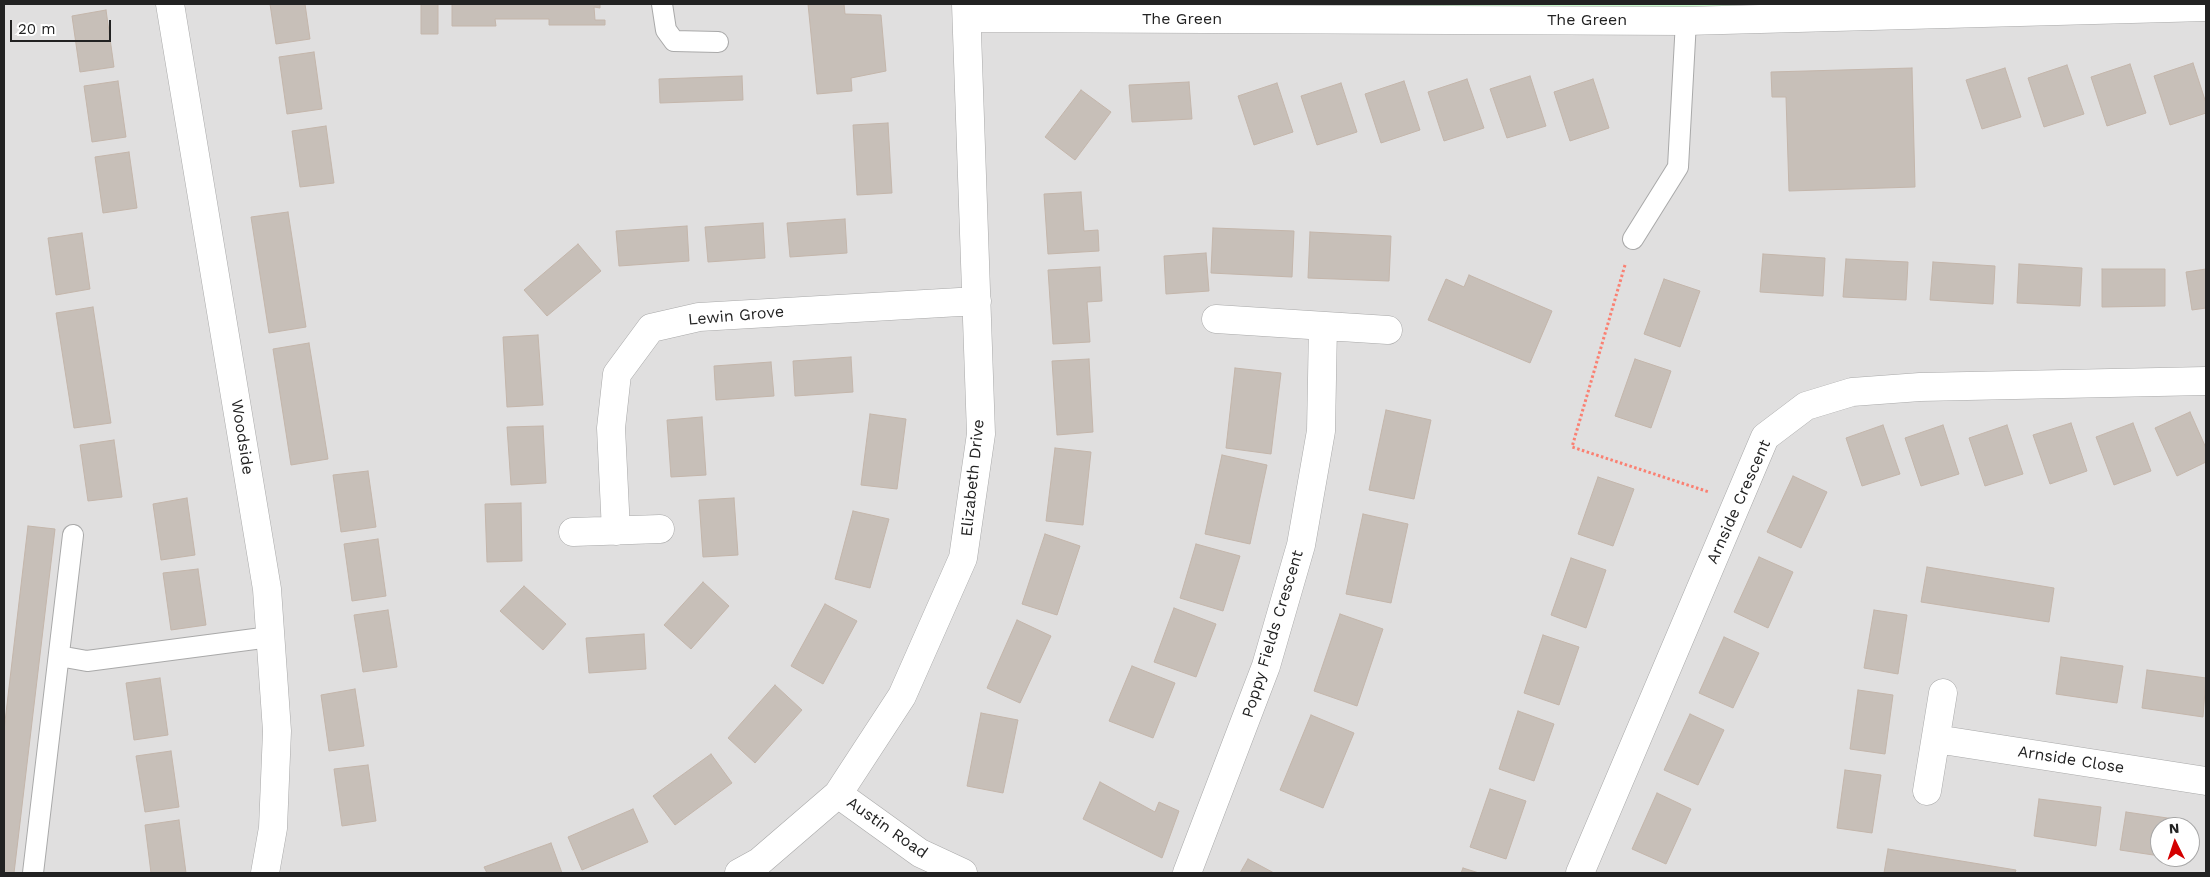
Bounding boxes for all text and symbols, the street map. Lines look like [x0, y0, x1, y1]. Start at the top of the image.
street label: The Green [1142, 9, 1222, 29]
scale bar [12, 10, 114, 42]
street label: The Green [1547, 10, 1627, 30]
text: 20 m [18, 20, 56, 38]
street label: Lewin Grove [687, 302, 785, 330]
street label: Woodside [227, 398, 257, 476]
street label: Elizabeth Drive [957, 418, 989, 538]
street label: Arnside Crescent [1703, 437, 1775, 567]
street label: Poppy Fields Crescent [1238, 548, 1308, 720]
street label: Arnside Close [2016, 742, 2126, 778]
street label: Austin Road [843, 793, 931, 863]
north arrow [2150, 817, 2200, 867]
text: N [2168, 820, 2180, 836]

